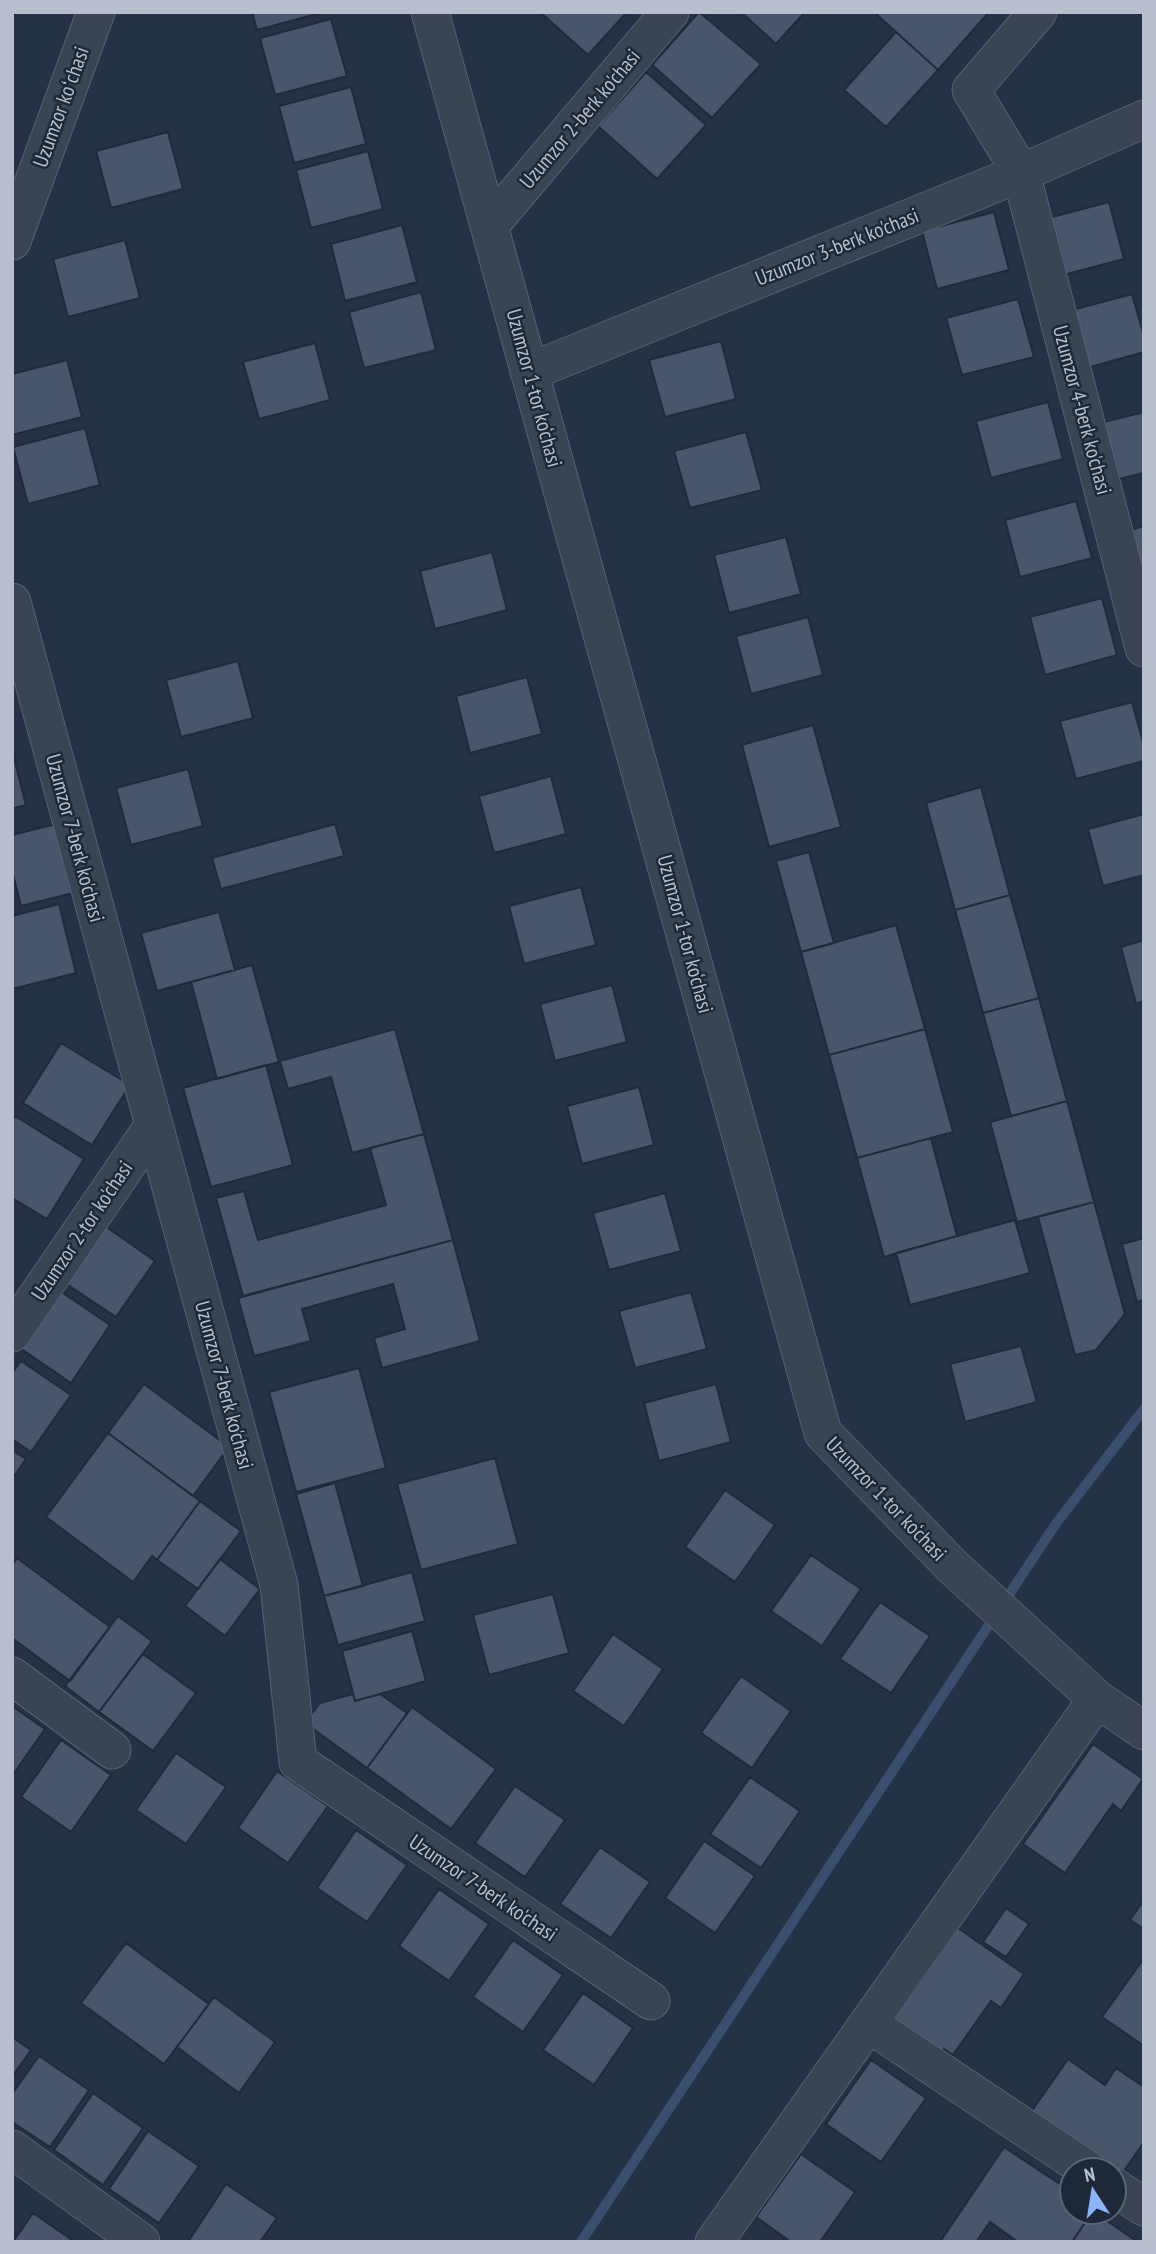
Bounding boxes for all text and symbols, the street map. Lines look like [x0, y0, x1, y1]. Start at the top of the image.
street label: Uzumzor koʻchasi [26, 43, 95, 171]
street label: Uzumzor 2-berk ko'chasi [513, 43, 646, 194]
street label: Uzumzor 3-berk ko'chasi [751, 201, 923, 292]
street label: Uzumzor 1-tor ko‘chasi [500, 306, 569, 470]
street label: Uzumzor 4-berk ko'chasi [1047, 322, 1118, 497]
street label: Uzumzor 7-berk ko'chasi [40, 751, 111, 925]
street label: Uzumzor 1-tor ko‘chasi [651, 852, 720, 1016]
street label: Uzumzor 2-tor ko'chasi [25, 1156, 138, 1306]
street label: Uzumzor 7-berk ko'chasi [189, 1298, 260, 1472]
street label: Uzumzor 1-tor ko‘chasi [820, 1431, 953, 1567]
street label: Uzumzor 7-berk ko'chasi [404, 1828, 563, 1947]
north arrow [1058, 2156, 1128, 2226]
text: N [1082, 2162, 1097, 2187]

